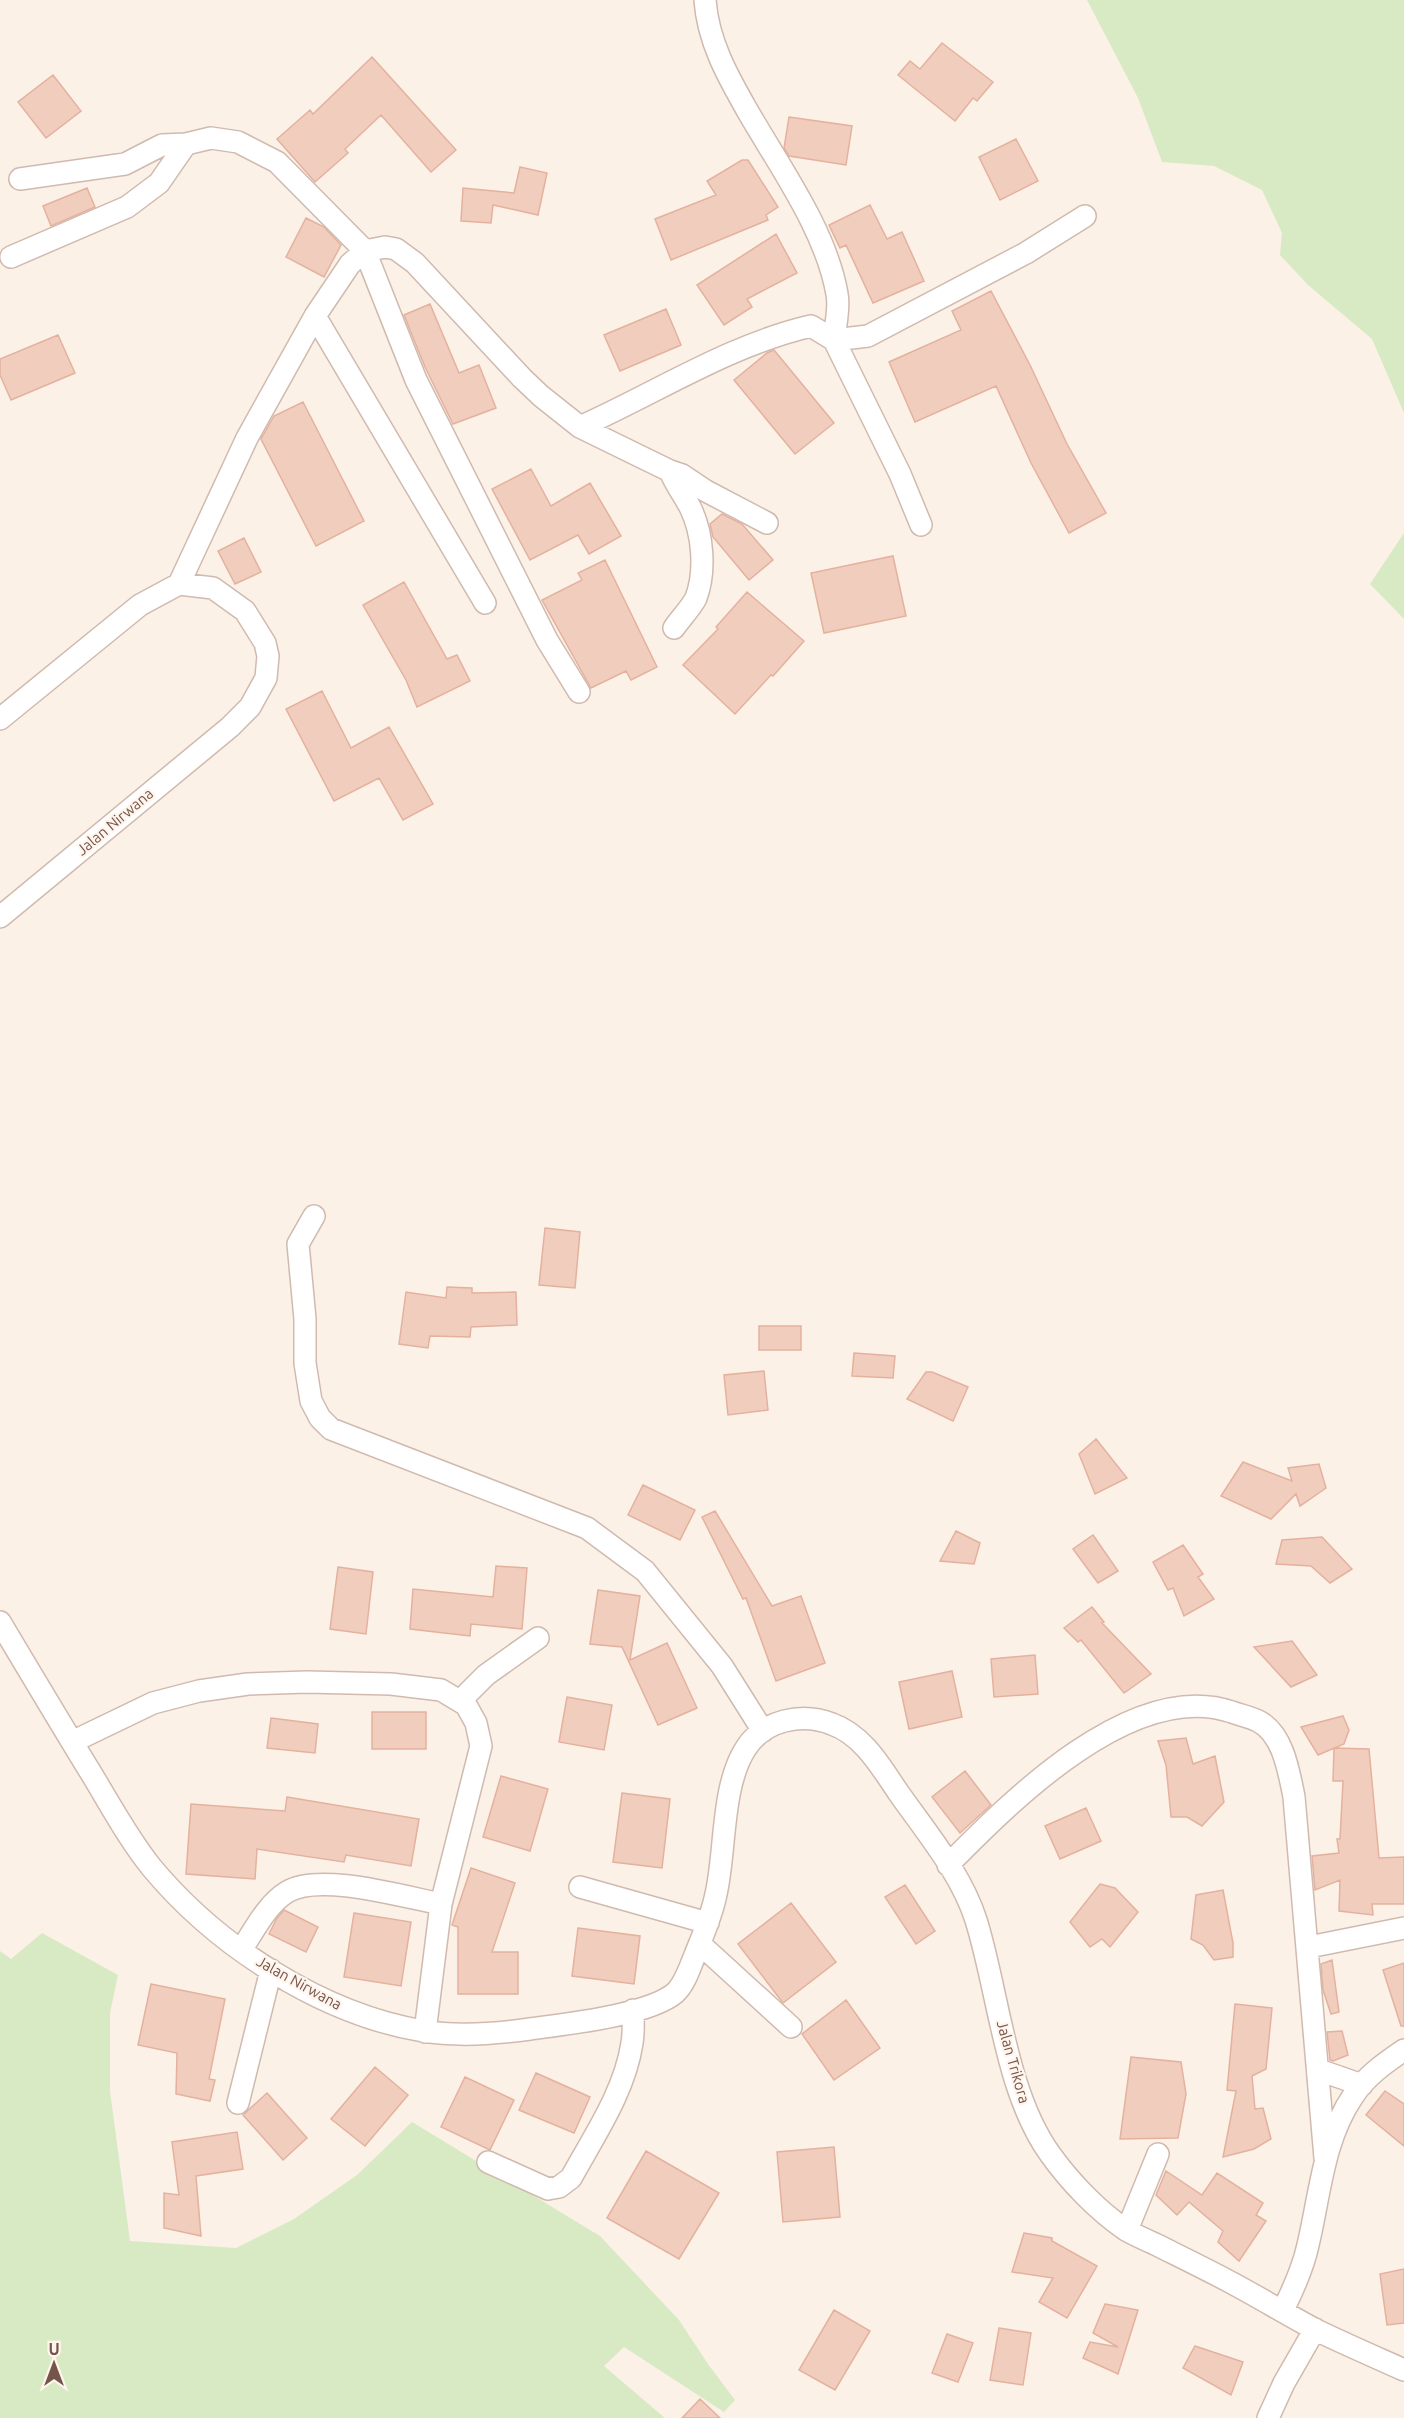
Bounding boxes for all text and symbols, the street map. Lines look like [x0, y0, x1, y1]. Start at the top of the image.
street label: Jalan Nirwana [73, 785, 156, 859]
street label: Jalan Nirwana [254, 1952, 345, 2013]
street label: Jalan Trikora [994, 2018, 1033, 2105]
north arrow [24, 2334, 84, 2394]
text: U [48, 2340, 60, 2358]

